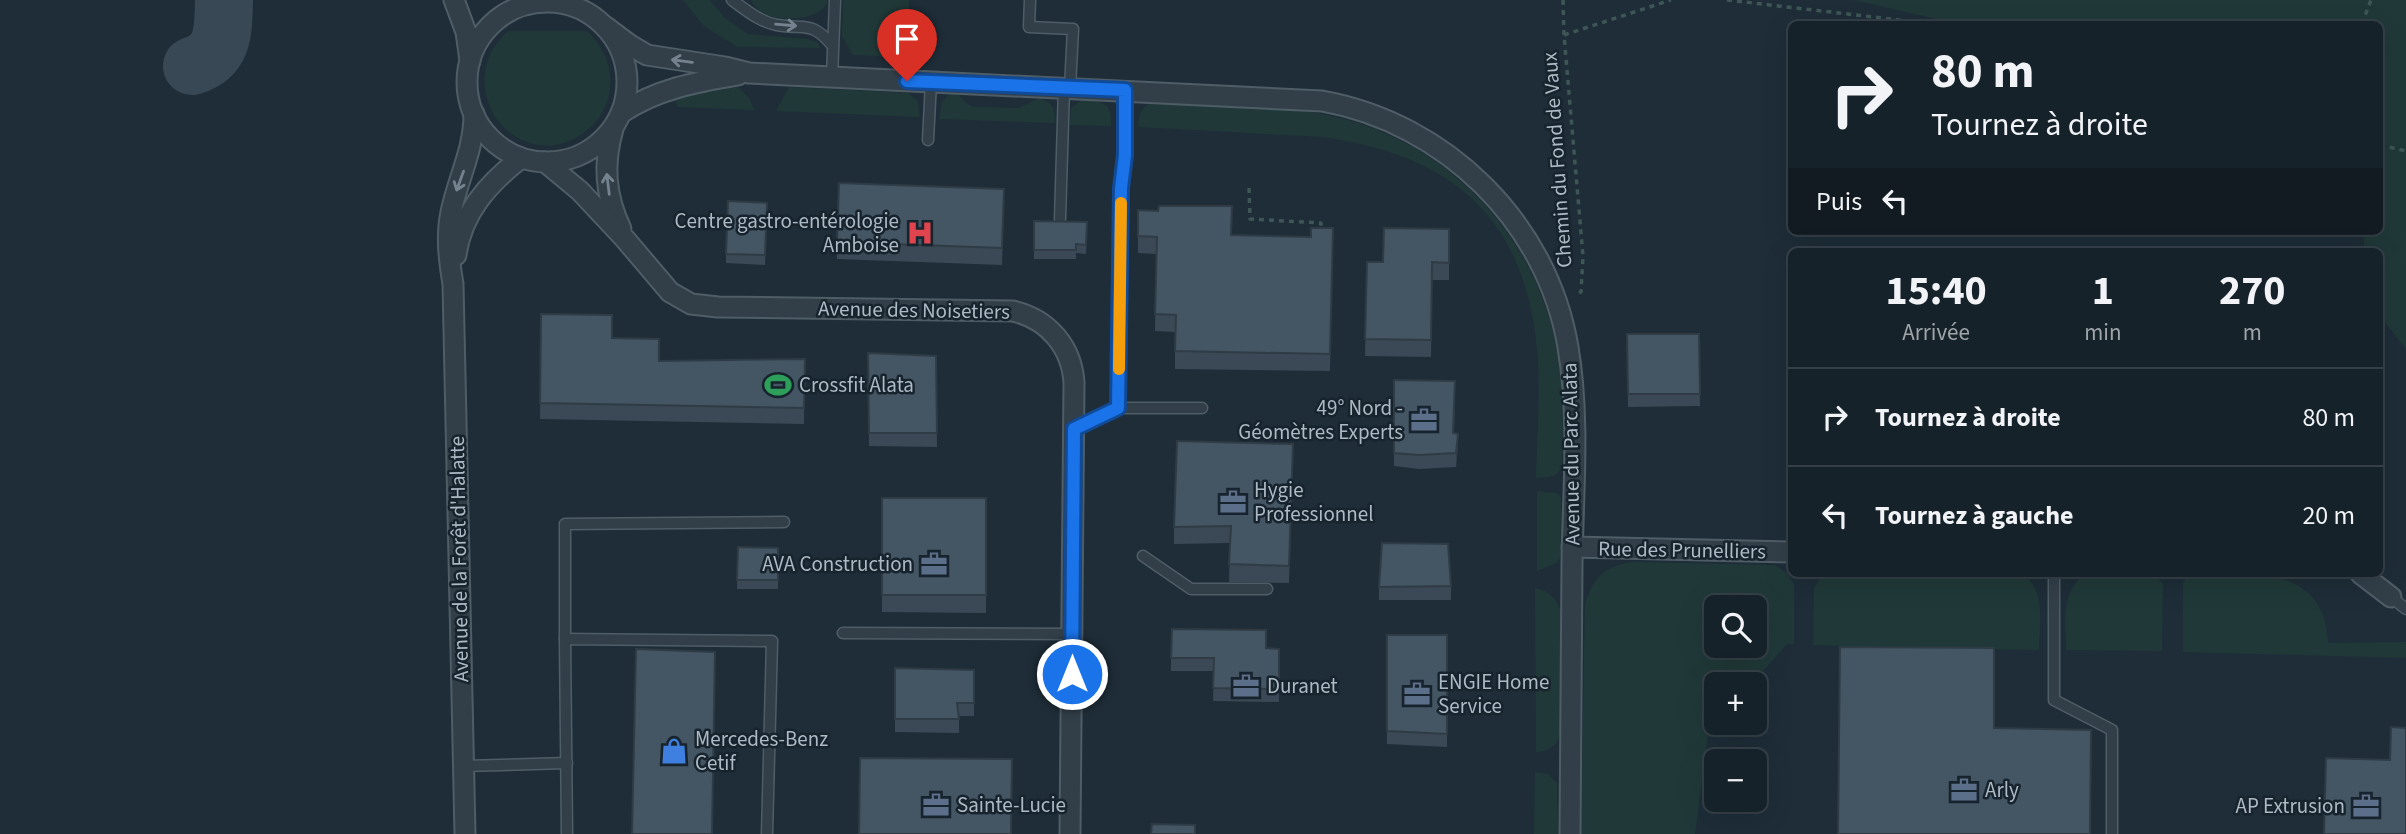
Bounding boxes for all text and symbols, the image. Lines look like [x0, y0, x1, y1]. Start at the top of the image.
pin [877, 9, 937, 81]
one-way arrow [774, 19, 797, 32]
icon: arrive [888, 20, 926, 58]
text: 80 m [1931, 37, 2035, 107]
icon: right [1816, 49, 1907, 140]
street label: Chemin du Fond de Vaux [1534, 51, 1580, 269]
one-way arrow [671, 54, 694, 67]
text: Tournez à droite [1931, 102, 2148, 148]
one-way arrow [453, 169, 465, 191]
one-way arrow [601, 174, 614, 196]
icon: left [1876, 182, 1914, 220]
text: Puis [1816, 183, 1862, 220]
place label: Centre gastro-entérologie Amboise [674, 206, 899, 260]
hospital icon: Centre gastro-entérologie Amboise [905, 218, 935, 248]
text: 15:40 [1885, 261, 1987, 321]
text: 1 [2092, 261, 2114, 321]
text: 270 [2219, 261, 2286, 321]
street label: Avenue des Noisetiers [818, 293, 1010, 327]
text: Arrivée [1902, 316, 1970, 349]
text: min [2084, 316, 2122, 349]
text: m [2243, 316, 2262, 349]
street label: Avenue du Parc Alata [1554, 362, 1588, 546]
sports icon: Crossfit Alata [763, 370, 793, 400]
place label: Crossfit Alata [799, 370, 914, 400]
place label: 49° Nord - Géomètres Experts [1238, 393, 1403, 447]
icon: right [1816, 398, 1854, 436]
text: Tournez à droite [1875, 399, 2061, 436]
text: 80 m [2302, 399, 2355, 436]
office icon: 49° Nord - Géomètres Experts [1409, 405, 1439, 435]
street label: Avenue de la Forêt d'Halatte [442, 436, 476, 682]
place label: Hygie Professionnel [1254, 475, 1374, 529]
office icon: Hygie Professionnel [1218, 487, 1248, 517]
icon: left [1816, 496, 1854, 534]
text: Tournez à gauche [1875, 497, 2074, 534]
text: 20 m [2302, 497, 2355, 534]
street label: Rue des Prunelliers [1598, 534, 1766, 566]
place label: AVA Construction [762, 549, 913, 579]
office icon: AVA Construction [919, 549, 949, 579]
map controls [1704, 595, 1767, 812]
button: search [1704, 595, 1767, 658]
position arrow [1035, 637, 1109, 711]
place label: ENGIE Home Service [1438, 667, 1549, 721]
office icon: Duranet [1231, 671, 1261, 701]
place label: Duranet [1267, 671, 1338, 701]
button: + [1704, 672, 1767, 735]
office icon: ENGIE Home Service [1402, 679, 1432, 709]
place label: Mercedes-Benz Cetif [695, 724, 828, 778]
shop icon: Mercedes-Benz Cetif [659, 736, 689, 766]
button: − [1704, 749, 1767, 812]
office icon: Arly [1949, 775, 1979, 805]
place label: Arly [1985, 775, 2019, 805]
office icon: Sainte-Lucie [921, 790, 951, 820]
place label: Sainte-Lucie [957, 790, 1066, 820]
place label: AP Extrusion [2236, 791, 2345, 821]
office icon: AP Extrusion [2351, 791, 2381, 821]

